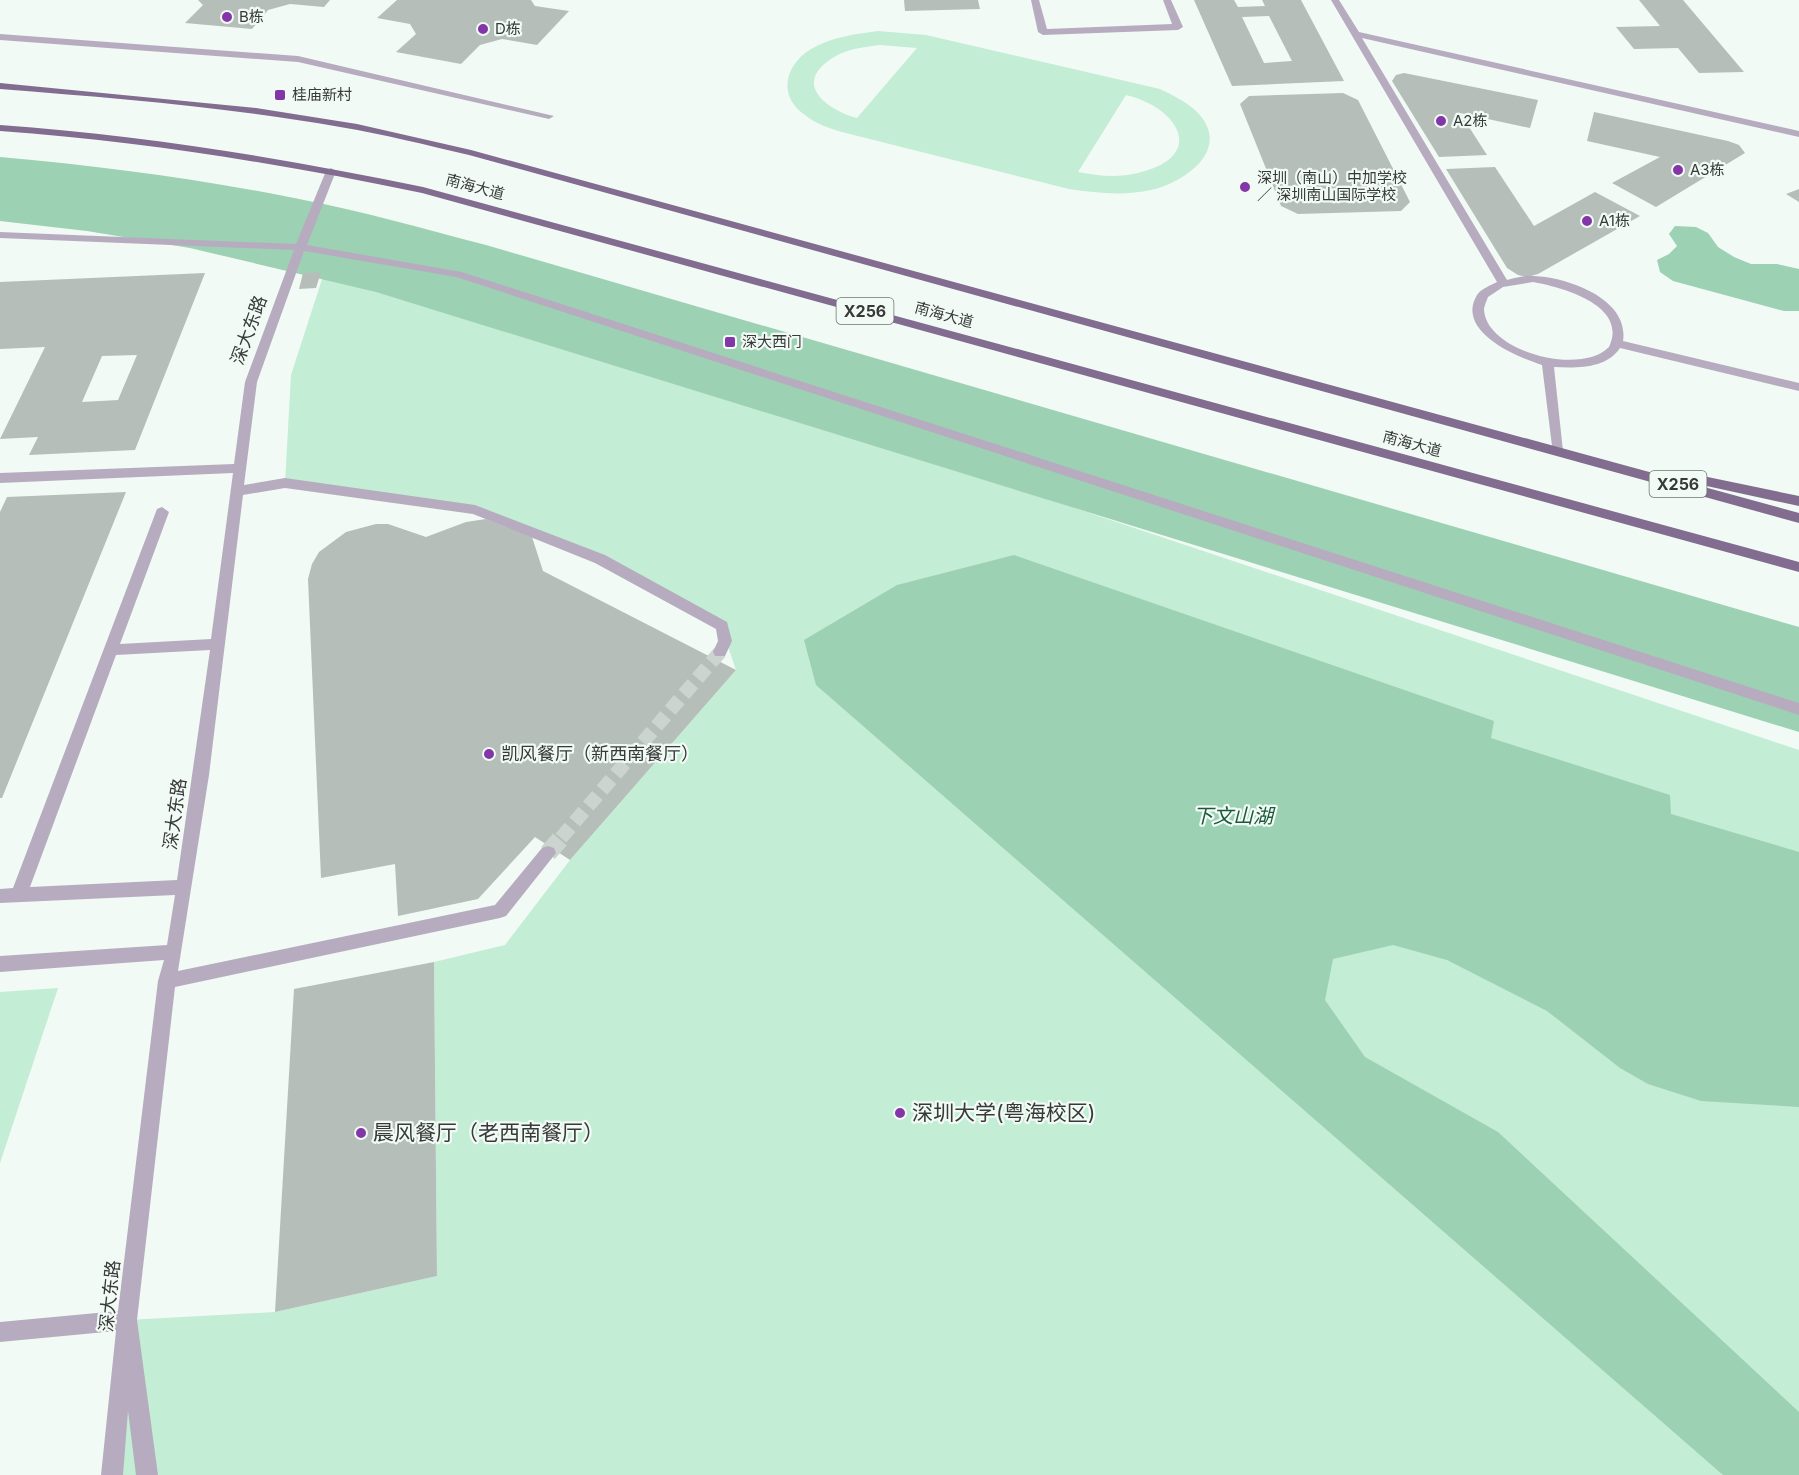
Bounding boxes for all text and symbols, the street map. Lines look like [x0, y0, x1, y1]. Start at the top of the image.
place label: B栋 [239, 7, 264, 26]
marker: B栋 [220, 10, 234, 24]
place label: D栋 [495, 19, 521, 38]
marker: D栋 [476, 22, 490, 36]
place label: 桂庙新村 [292, 85, 352, 104]
marker: 桂庙新村 [273, 88, 287, 102]
place label: A2栋 [1453, 111, 1488, 130]
marker: A2栋 [1434, 114, 1448, 128]
place label: A3栋 [1690, 160, 1725, 179]
marker: A3栋 [1671, 163, 1685, 177]
place label: 深圳（南山）中加学校 ／ 深圳南山国际学校 [1257, 168, 1407, 204]
street label: 南海大道 [444, 170, 507, 203]
marker: 深圳（南山）中加学校 ／ 深圳南山国际学校 [1238, 180, 1252, 194]
place label: A1栋 [1599, 211, 1630, 230]
marker: A1栋 [1580, 214, 1594, 228]
street label: 深大东路 [226, 292, 271, 367]
road number: X256 [836, 298, 894, 324]
street label: 南海大道 [913, 298, 976, 331]
place label: 深大西门 [742, 332, 802, 351]
marker: 深大西门 [723, 335, 737, 349]
street label: 南海大道 [1381, 427, 1444, 460]
road number: X256 [1650, 471, 1706, 497]
place label: 凯风餐厅（新西南餐厅） [501, 743, 699, 764]
marker: 凯风餐厅（新西南餐厅） [482, 747, 496, 761]
street label: 深大东路 [159, 777, 190, 851]
water label: 下文山湖 [1193, 804, 1276, 828]
place label: 深圳大学(粤海校区) [912, 1100, 1095, 1125]
marker: 深圳大学(粤海校区) [893, 1106, 907, 1120]
place label: 晨风餐厅（老西南餐厅） [373, 1120, 604, 1145]
marker: 晨风餐厅（老西南餐厅） [354, 1126, 368, 1140]
street label: 深大东路 [95, 1259, 124, 1333]

